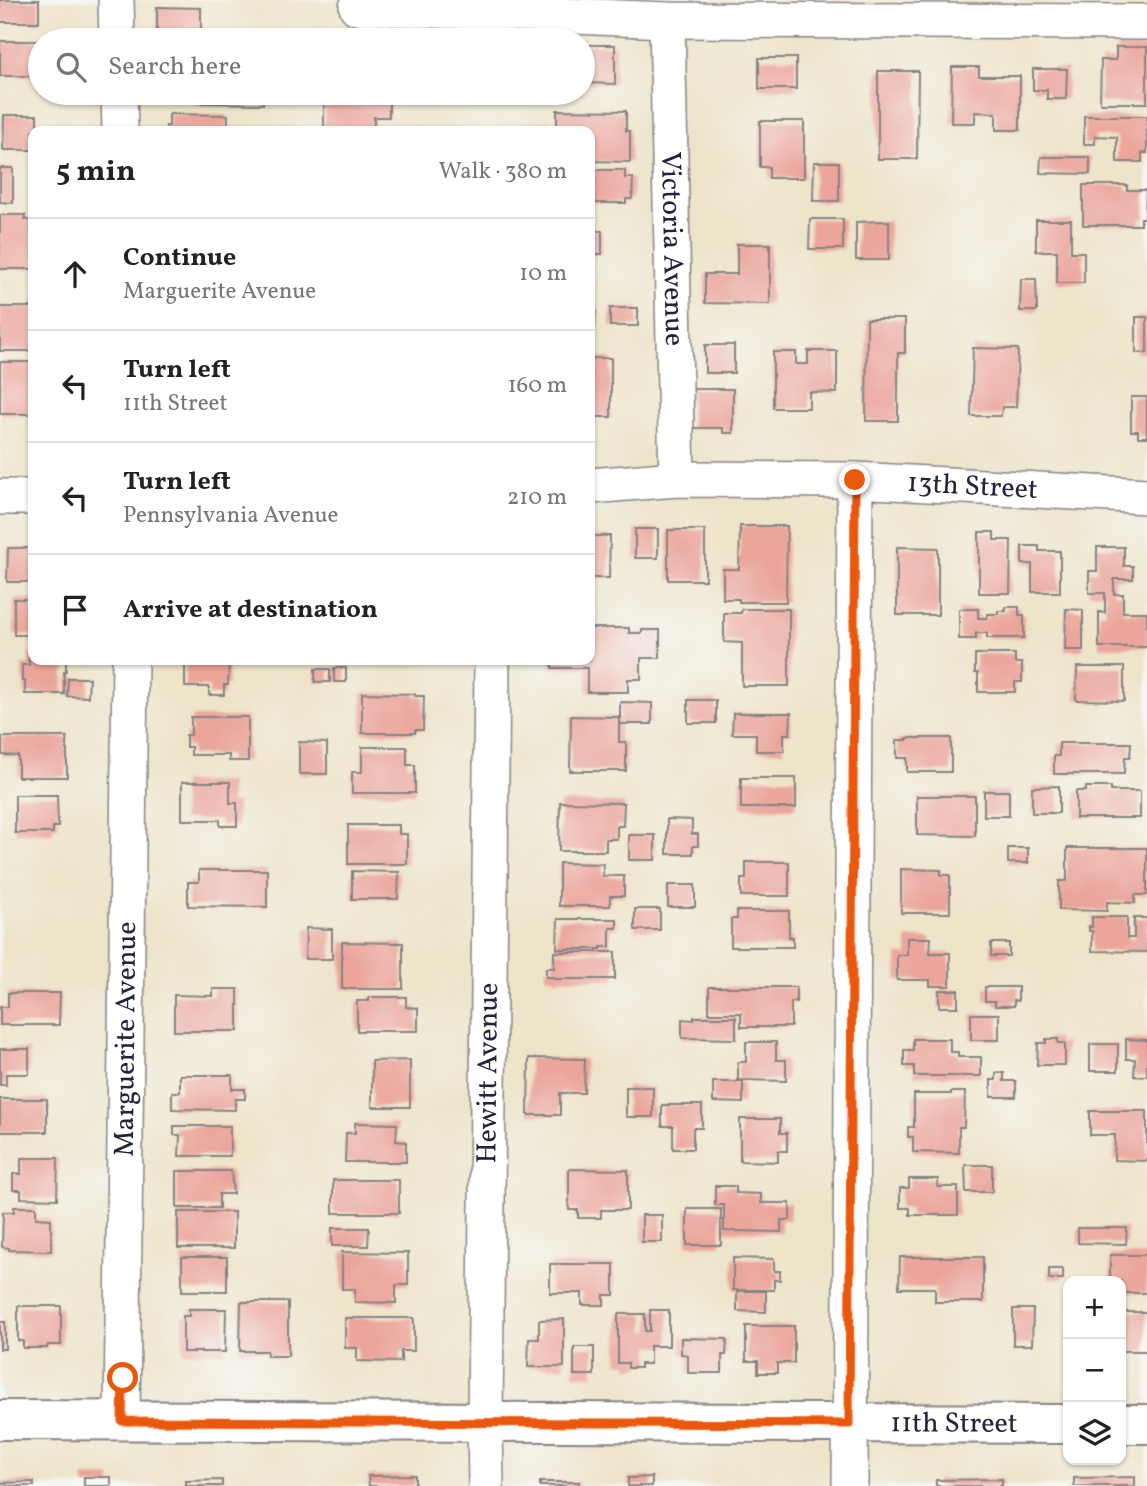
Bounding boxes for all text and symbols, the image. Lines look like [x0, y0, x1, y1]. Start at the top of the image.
search box [28, 28, 595, 105]
icon: search [52, 48, 90, 86]
text: Search here [108, 49, 241, 85]
text: 5 min [56, 151, 136, 193]
street label: Victoria Avenue [650, 151, 694, 347]
text: Walk · 380 m [439, 156, 567, 188]
text: Continue [123, 240, 236, 276]
icon: ahead [56, 255, 94, 293]
text: 10 m [519, 258, 567, 290]
text: Marguerite Avenue [123, 276, 316, 308]
text: Turn left [123, 352, 231, 388]
icon: left [56, 367, 94, 405]
text: 160 m [508, 370, 567, 402]
text: 11th Street [123, 388, 228, 420]
street label: 13th Street [906, 463, 1039, 509]
text: Turn left [123, 464, 231, 500]
route end [839, 464, 870, 495]
icon: left [56, 479, 94, 517]
text: 210 m [507, 482, 567, 514]
text: Pennsylvania Avenue [123, 500, 339, 532]
icon: arrive [56, 591, 94, 629]
text: Arrive at destination [123, 592, 378, 628]
street label: Marguerite Avenue [105, 921, 147, 1157]
street label: Hewitt Avenue [468, 982, 509, 1164]
map controls [1063, 1276, 1126, 1465]
button: + [1063, 1276, 1126, 1339]
button: − [1063, 1339, 1126, 1402]
route start [107, 1362, 138, 1393]
button: layers [1063, 1402, 1126, 1465]
street label: 11th Street [890, 1404, 1018, 1443]

